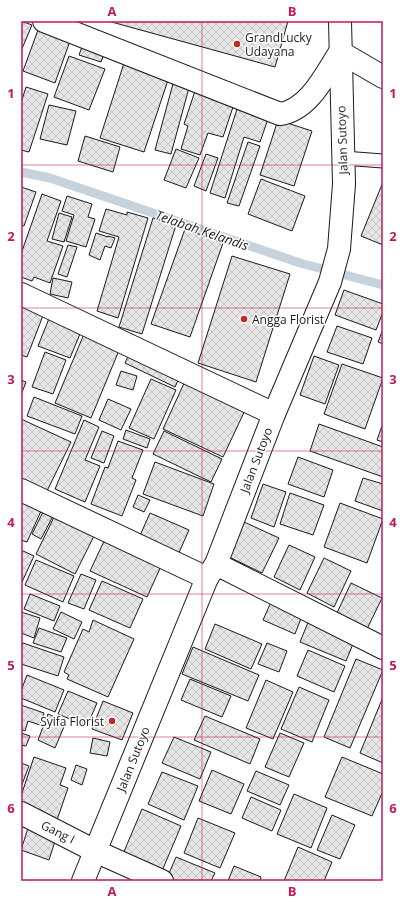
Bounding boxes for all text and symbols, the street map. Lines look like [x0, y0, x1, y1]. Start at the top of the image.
text: A [108, 2, 117, 20]
text: B [288, 2, 297, 20]
place label: GrandLucky Udayana [245, 29, 313, 60]
marker: GrandLucky Udayana [232, 39, 242, 49]
text: 1 [7, 84, 15, 102]
text: 1 [389, 84, 397, 102]
street label: Jalan Sutoyo [332, 105, 352, 176]
water label: Telabah Kelandis [153, 206, 251, 255]
text: 2 [7, 227, 15, 245]
text: 2 [389, 227, 397, 245]
place label: Angga Florist [252, 311, 324, 328]
marker: Angga Florist [239, 314, 249, 324]
text: 3 [7, 370, 15, 388]
text: 3 [389, 370, 397, 388]
street label: Jalan Sutoyo [235, 425, 276, 496]
text: 4 [7, 513, 15, 531]
text: 4 [389, 513, 397, 531]
text: 5 [7, 656, 15, 674]
text: 5 [389, 656, 397, 674]
place label: Syifa Florist [40, 713, 104, 730]
marker: Syifa Florist [107, 716, 117, 726]
street label: Jalan Sutoyo [112, 724, 154, 795]
text: 6 [7, 799, 15, 817]
text: 6 [389, 799, 397, 817]
street label: Gang I [38, 816, 78, 848]
text: A [108, 882, 117, 900]
text: B [288, 882, 297, 900]

